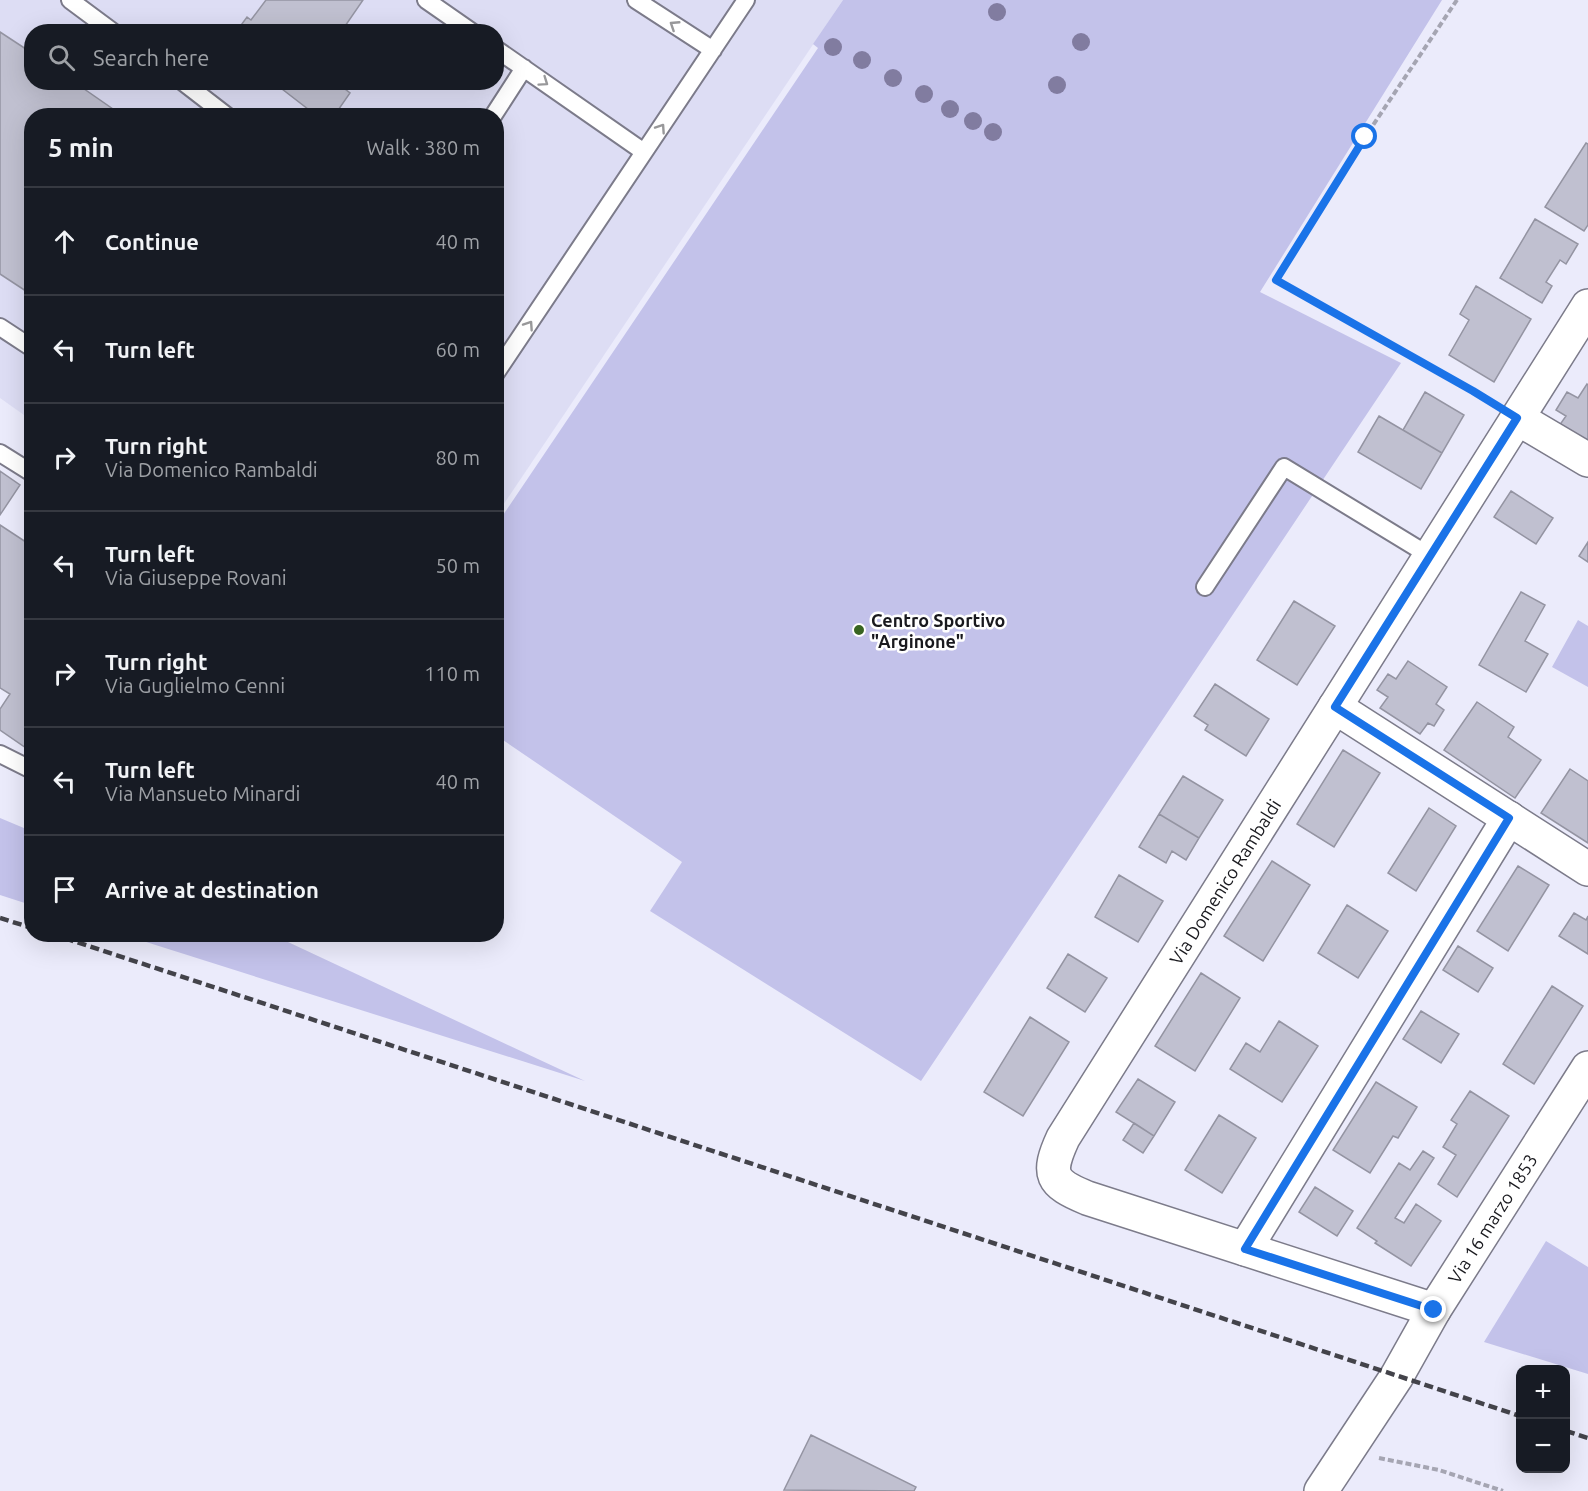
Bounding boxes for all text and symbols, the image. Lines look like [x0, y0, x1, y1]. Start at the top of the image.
one-way arrow [670, 21, 681, 32]
search box [24, 24, 504, 90]
icon: search [45, 41, 78, 74]
text: Search here [93, 45, 209, 70]
one-way arrow [538, 75, 549, 86]
one-way arrow [654, 123, 665, 134]
route start [1351, 123, 1377, 149]
text: 5 min [48, 133, 114, 162]
text: Walk · 380 m [367, 136, 480, 159]
icon: ahead [48, 225, 81, 258]
text: Continue [105, 229, 199, 254]
text: 40 m [436, 230, 480, 253]
one-way arrow [522, 321, 533, 332]
icon: left [48, 333, 81, 366]
text: Turn left [105, 337, 195, 362]
text: 60 m [436, 338, 480, 361]
text: Turn right [105, 433, 207, 458]
icon: right [48, 441, 81, 474]
text: 80 m [436, 446, 480, 469]
text: Via Domenico Rambaldi [105, 458, 318, 481]
text: Turn left [105, 541, 195, 566]
icon: left [48, 549, 81, 582]
text: 50 m [436, 554, 480, 577]
text: Via Giuseppe Rovani [105, 566, 287, 589]
place label: Centro Sportivo "Arginone" [871, 610, 1005, 651]
marker: Centro Sportivo "Arginone" [852, 623, 866, 637]
text: Turn right [105, 649, 207, 674]
icon: right [48, 657, 81, 690]
text: 110 m [424, 662, 480, 685]
text: Via Guglielmo Cenni [105, 674, 285, 697]
text: Turn left [105, 757, 195, 782]
icon: left [48, 765, 81, 798]
text: 40 m [436, 770, 480, 793]
text: Via Mansueto Minardi [105, 782, 300, 805]
street label: Via Domenico Rambaldi [1165, 795, 1284, 968]
icon: arrive [48, 873, 81, 906]
text: Arrive at destination [105, 877, 319, 902]
street label: Via 16 marzo 1853 [1444, 1150, 1541, 1287]
route end [1420, 1296, 1446, 1322]
map controls [1516, 1365, 1570, 1473]
button: + [1516, 1365, 1570, 1419]
button: − [1516, 1419, 1570, 1473]

